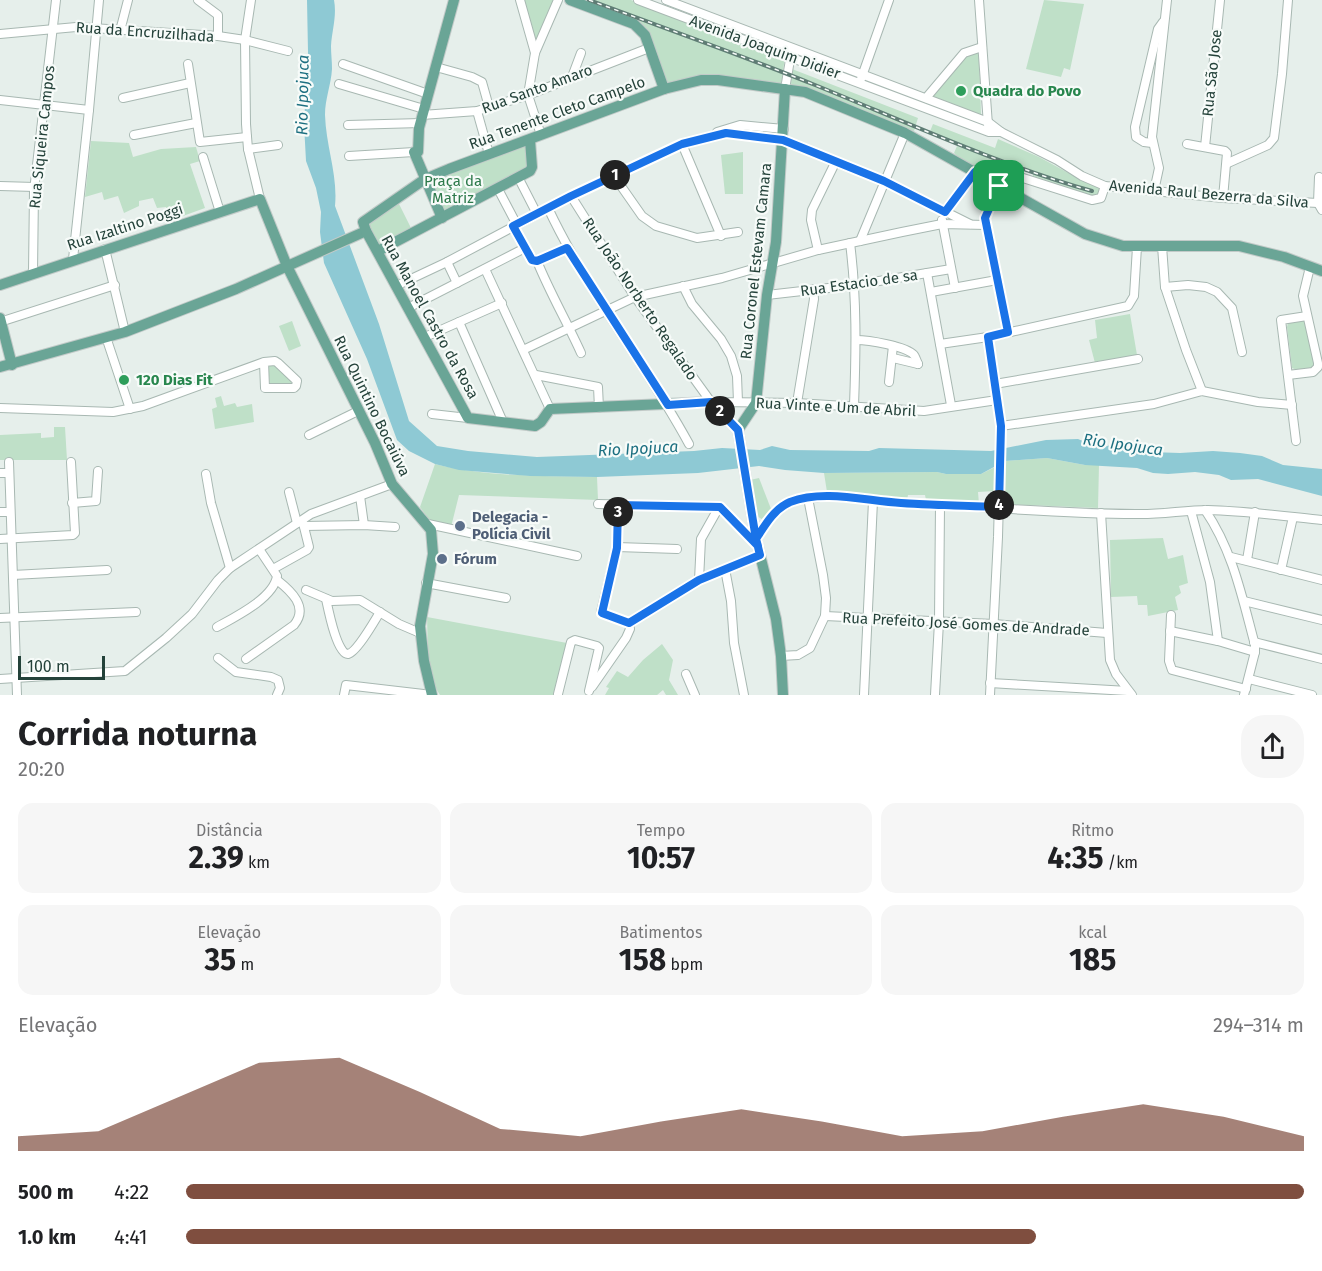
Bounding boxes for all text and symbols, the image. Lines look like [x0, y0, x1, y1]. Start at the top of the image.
street label: Avenida Joaquim Didier [687, 11, 843, 83]
street label: Rua da Encruzilhada [75, 18, 215, 46]
street label: Rua São Jose [1198, 29, 1226, 117]
water label: Rio Ipojuca [292, 55, 313, 135]
street label: Rua Santo Amaro [479, 61, 595, 117]
street label: Rua Siqueira Campos [26, 65, 58, 209]
street label: Rua Tenente Cleto Campelo [466, 73, 648, 153]
place label: Quadra do Povo [973, 82, 1081, 100]
marker: Quadra do Povo [954, 84, 968, 98]
pin: 1 [600, 160, 630, 190]
pin [973, 160, 1024, 211]
street label: Rua Coronel Estevam Camara [737, 162, 775, 360]
text: 1 [611, 165, 619, 184]
icon: arrive [982, 169, 1015, 202]
park label: Praça da Matriz [424, 172, 482, 207]
street label: Avenida Raul Bezerra da Silva [1108, 176, 1310, 212]
street label: Rua Izaltino Poggi [65, 200, 185, 254]
street label: Rua João Norberto Regalado [579, 214, 701, 384]
street label: Rua Manoel Castro da Rosa [377, 232, 483, 402]
street label: Rua Estacio de sa [799, 266, 919, 300]
street label: Rua Quintino Bocaiúva [330, 333, 414, 479]
place label: 120 Dias Fit [136, 371, 213, 389]
marker: 120 Dias Fit [117, 373, 131, 387]
street label: Rua Vinte e Um de Abril [755, 394, 917, 420]
pin: 2 [705, 396, 735, 426]
text: 2 [716, 401, 724, 420]
water label: Rio Ipojuca [1082, 429, 1164, 460]
water label: Rio Ipojuca [597, 437, 679, 460]
pin: 4 [984, 490, 1014, 520]
text: 4 [994, 495, 1004, 514]
pin: 3 [603, 497, 633, 527]
text: 3 [614, 502, 622, 521]
place label: Delegacia - Polícia Civil [472, 508, 551, 543]
marker: Delegacia - Polícia Civil [453, 519, 467, 533]
place label: Fórum [454, 550, 497, 568]
marker: Fórum [435, 552, 449, 566]
street label: Rua Prefeito José Gomes de Andrade [842, 609, 1090, 639]
scale bar [18, 653, 105, 680]
text: 100 m [27, 657, 70, 676]
text: Corrida noturna [18, 714, 257, 754]
button: share [1241, 715, 1304, 778]
text: 20:20 [18, 757, 65, 781]
text: Distância [196, 821, 263, 840]
text: Tempo [637, 821, 685, 840]
text: Ritmo [1071, 821, 1114, 840]
text: 2.39 [189, 840, 244, 876]
text: 10:57 [627, 840, 695, 876]
text: 4:35 [1047, 840, 1104, 876]
text: km [244, 853, 270, 872]
text: /km [1104, 853, 1138, 872]
text: Elevação [198, 923, 261, 942]
text: Batimentos [620, 923, 702, 942]
text: kcal [1078, 923, 1107, 942]
text: 35 [205, 942, 236, 978]
text: 158 [619, 942, 666, 978]
text: 185 [1069, 942, 1116, 978]
text: m [236, 955, 254, 974]
text: bpm [666, 955, 703, 974]
text: Elevação [18, 1013, 97, 1037]
text: 294–314 m [1213, 1013, 1304, 1037]
text: 500 m [18, 1180, 74, 1204]
text: 4:22 [114, 1180, 149, 1204]
text: 1.0 km [18, 1225, 76, 1249]
text: 4:41 [114, 1225, 147, 1249]

